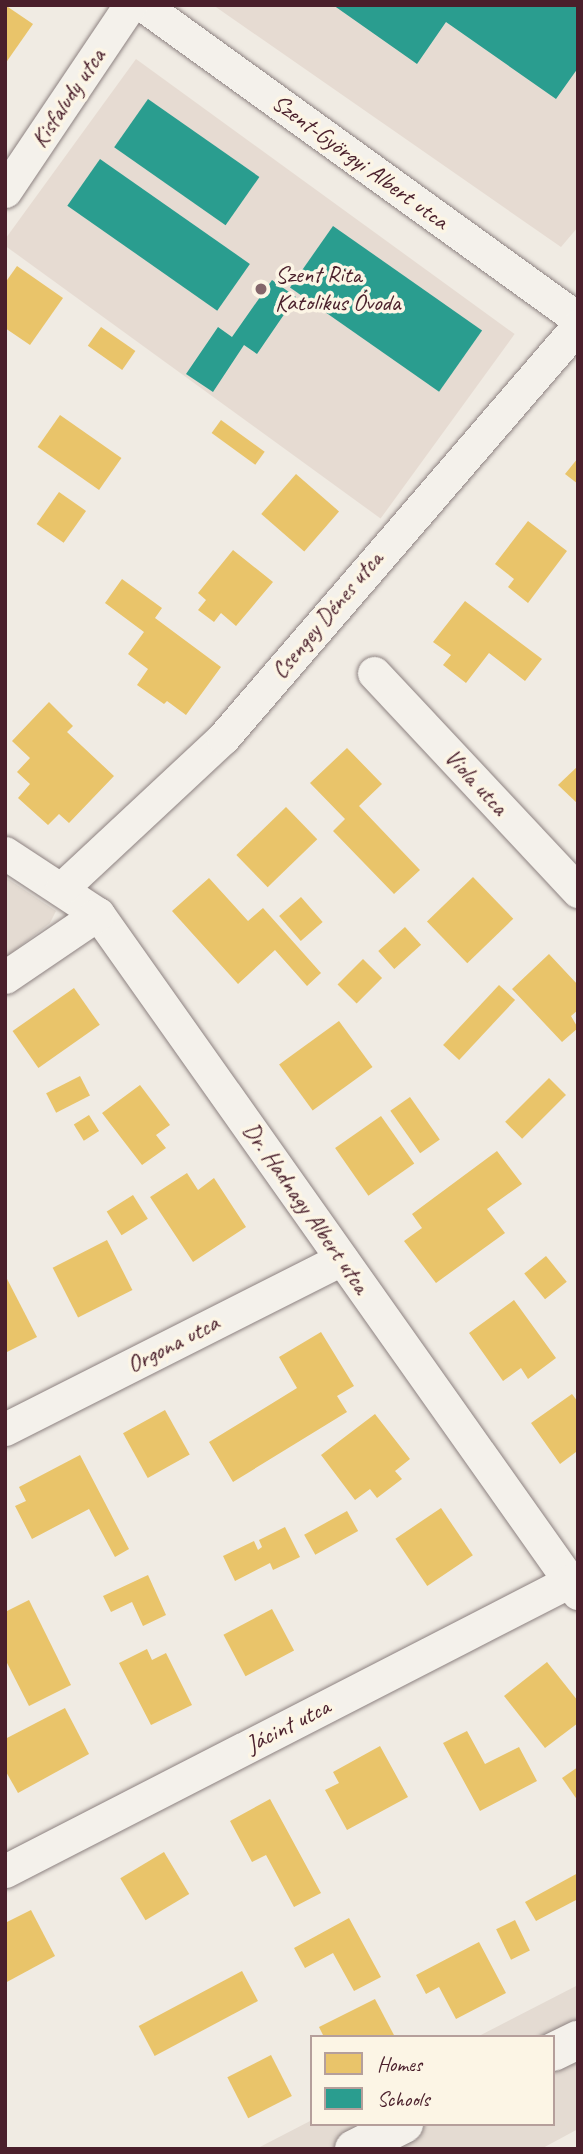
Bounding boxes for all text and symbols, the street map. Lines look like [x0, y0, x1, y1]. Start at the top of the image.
street label: Kisfaludy utca [25, 43, 111, 153]
street label: Szent-Györgyi Albert utca [267, 89, 453, 235]
place label: Szent Rita Katolikus Óvoda [275, 261, 400, 317]
marker: Szent Rita Katolikus Óvoda [253, 281, 269, 297]
street label: Csengey Dénes utca [265, 545, 389, 685]
street label: Viola utca [438, 743, 514, 821]
street label: Dr. Hadnagy Albert utca [236, 1117, 376, 1299]
street label: Orgona utca [123, 1309, 223, 1379]
street label: Jácint utca [241, 1693, 335, 1759]
legend [310, 2035, 555, 2126]
text: Homes [377, 2051, 422, 2077]
text: Schools [377, 2086, 429, 2112]

